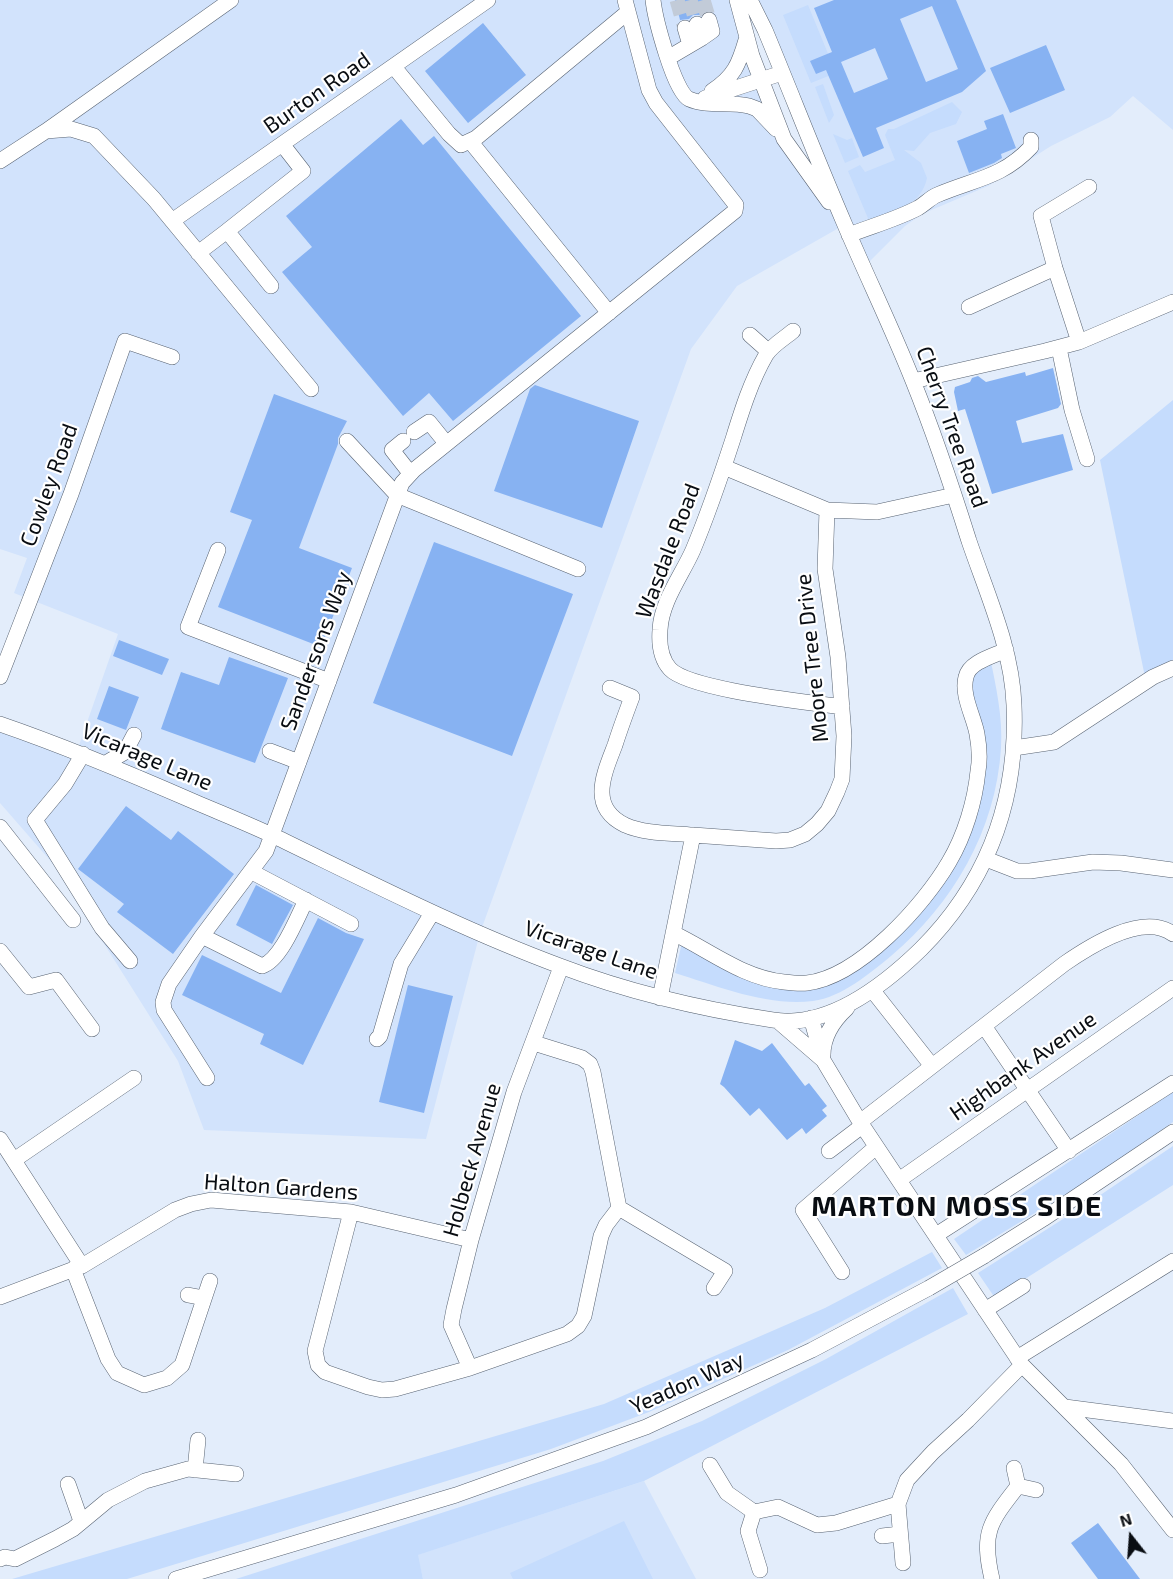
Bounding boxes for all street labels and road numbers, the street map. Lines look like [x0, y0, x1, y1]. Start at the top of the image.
street label: Burton Road [259, 47, 375, 139]
street label: Cherry Tree Road [911, 343, 993, 511]
street label: Cowley Road [15, 420, 83, 550]
street label: Wasdale Road [630, 480, 706, 622]
street label: Sandersons Way [275, 568, 357, 734]
street label: Moore Tree Drive [790, 572, 834, 744]
street label: Vicarage Lane [78, 718, 216, 796]
street label: Vicarage Lane [521, 915, 661, 985]
street label: Highbank Avenue [945, 1006, 1101, 1126]
street label: Holbeck Avenue [437, 1080, 507, 1240]
street label: Halton Gardens [203, 1168, 359, 1206]
street label: Yeadon Way [626, 1346, 748, 1420]

